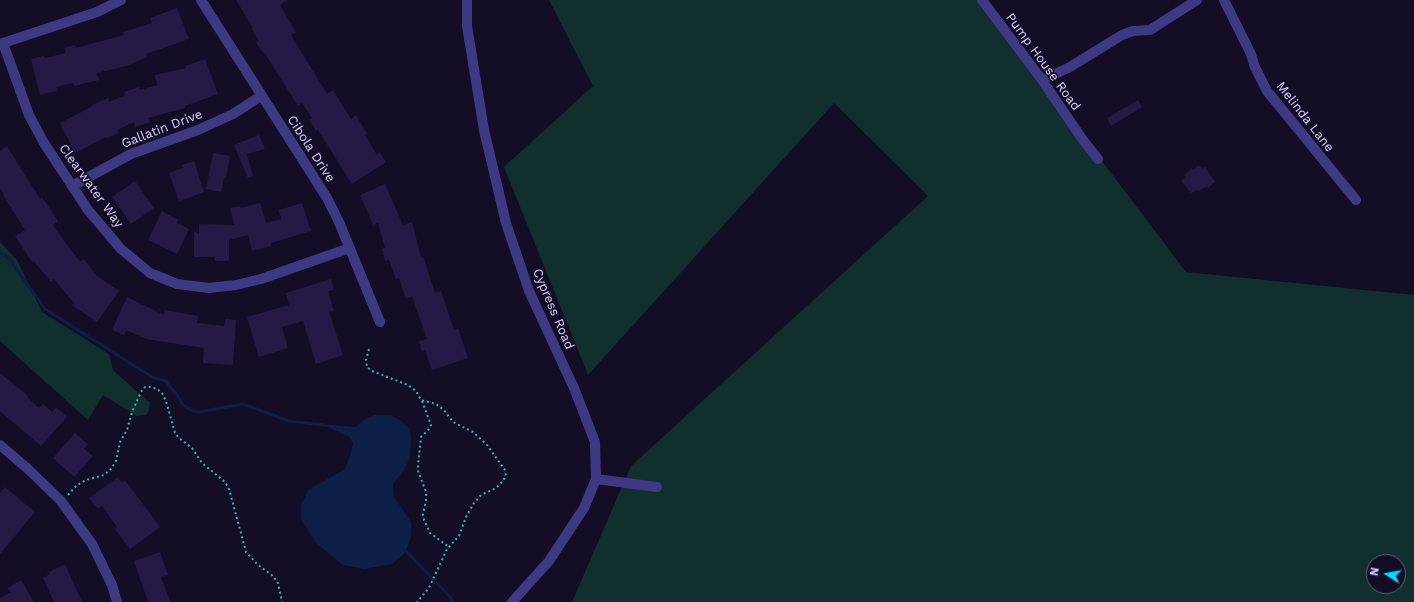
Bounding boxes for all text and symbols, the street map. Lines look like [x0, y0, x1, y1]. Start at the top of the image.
street label: Pump House Road [1002, 10, 1084, 114]
street label: Melinda Lane [1273, 79, 1337, 155]
street label: Gallatin Drive [119, 106, 205, 152]
street label: Cibola Drive [284, 113, 338, 185]
street label: Clearwater Way [56, 141, 126, 231]
street label: Cypress Road [529, 266, 577, 352]
north arrow [1366, 554, 1406, 594]
text: N [1368, 567, 1382, 577]

